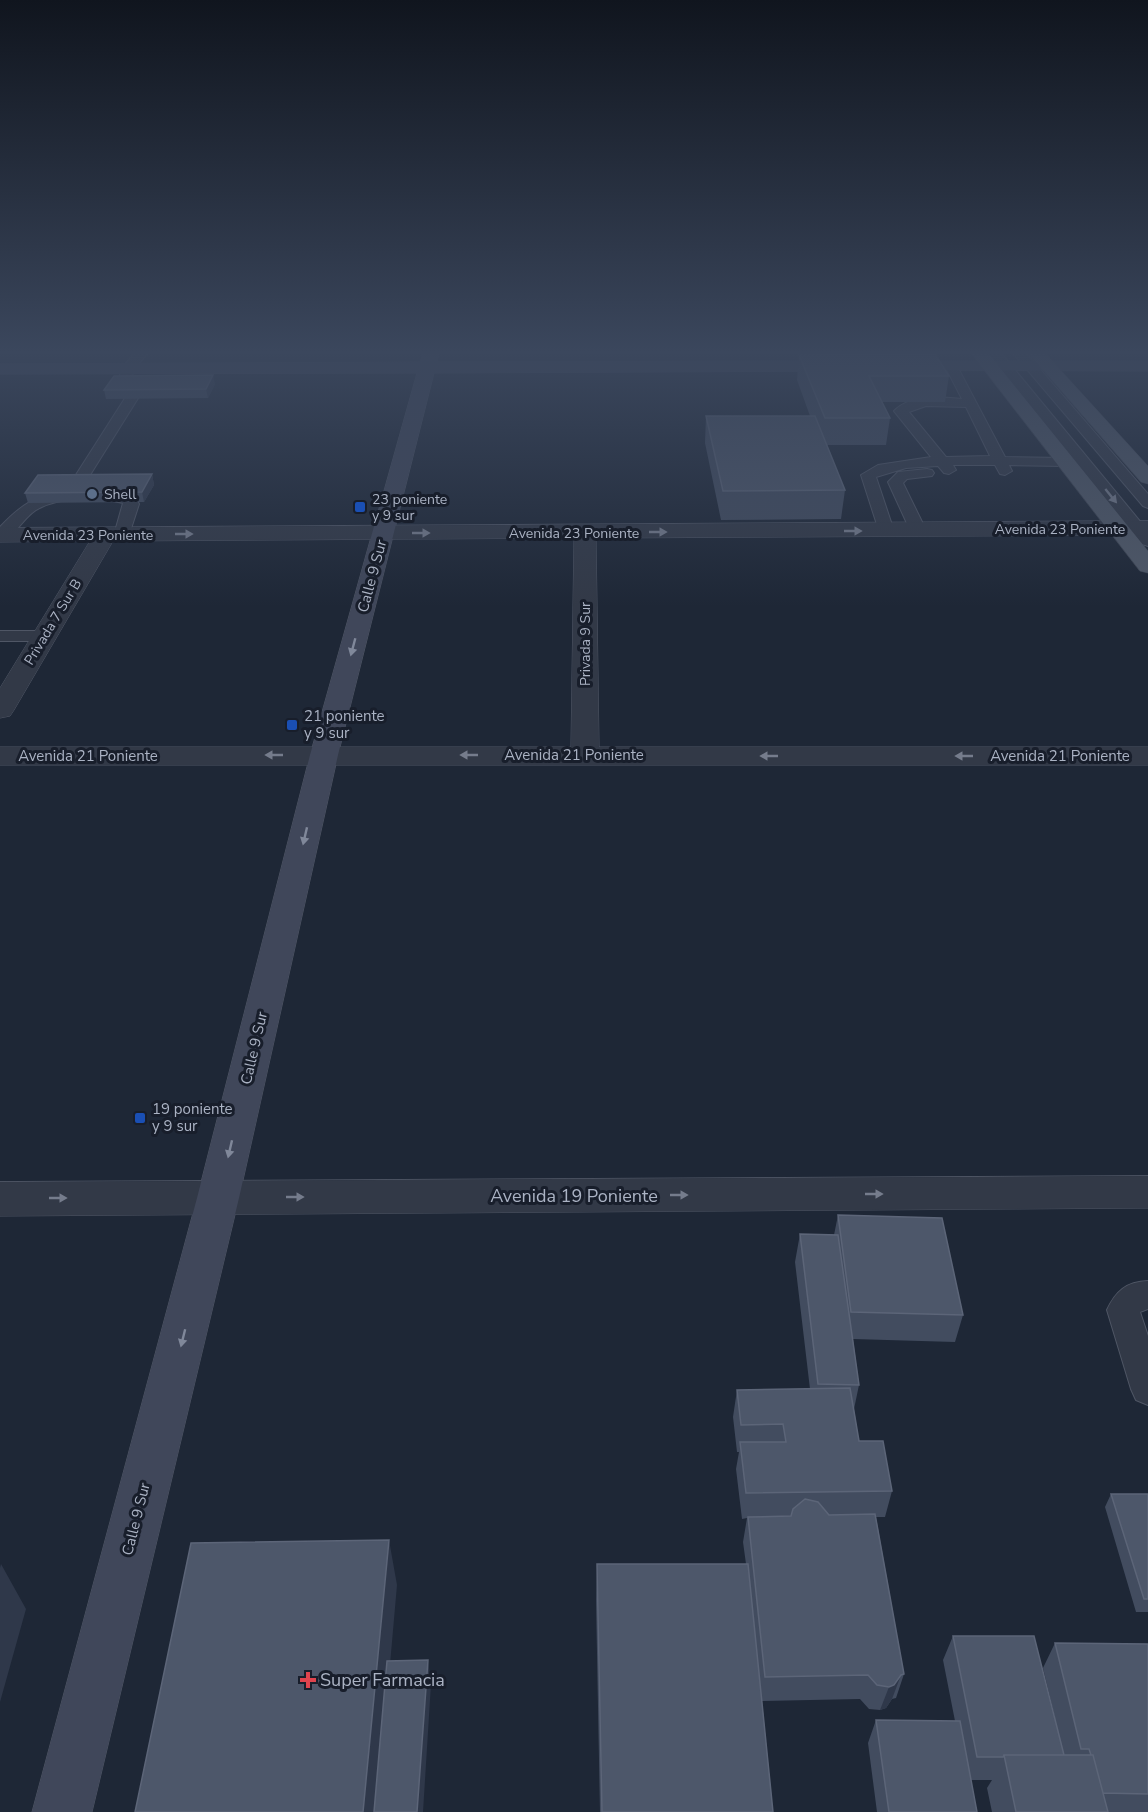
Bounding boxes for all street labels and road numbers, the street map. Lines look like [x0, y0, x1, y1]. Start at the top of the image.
street label: Avenida 23 Poniente [995, 520, 1125, 539]
street label: Avenida 23 Poniente [509, 524, 639, 543]
street label: Avenida 23 Poniente [23, 526, 153, 545]
street label: Calle 9 Sur [353, 537, 391, 614]
street label: Privada 7 Sur B [20, 575, 86, 669]
street label: Privada 9 Sur [576, 602, 595, 686]
street label: Avenida 21 Poniente [504, 745, 644, 765]
street label: Avenida 21 Poniente [18, 746, 158, 766]
street label: Avenida 21 Poniente [990, 746, 1130, 766]
street label: Calle 9 Sur [236, 1009, 272, 1086]
street label: Avenida 19 Poniente [490, 1184, 658, 1208]
street label: Calle 9 Sur [117, 1480, 155, 1557]

